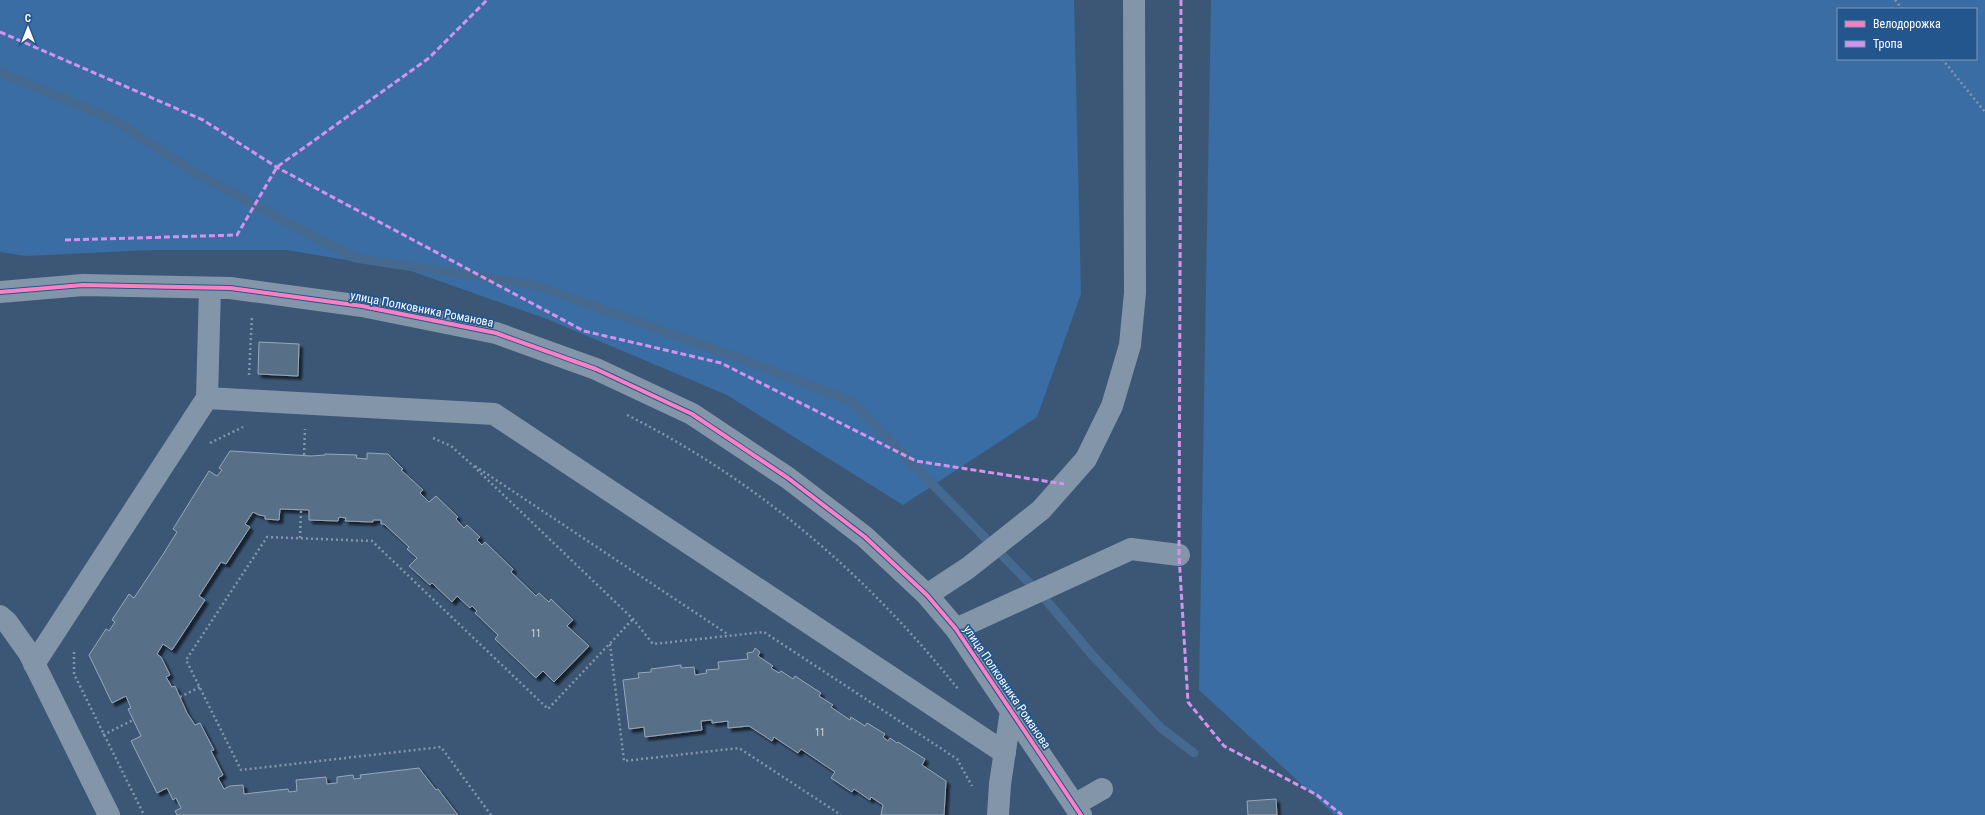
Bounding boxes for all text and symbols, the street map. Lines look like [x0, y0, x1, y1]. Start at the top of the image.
north arrow [8, 8, 48, 48]
legend [1837, 8, 1977, 60]
text: С [25, 12, 31, 25]
text: Велодорожка [1873, 17, 1941, 31]
text: Тропа [1873, 37, 1903, 51]
street label: улица Полковника Романова [349, 288, 495, 330]
street label: улица Полковника Романова [961, 623, 1054, 751]
house number: 11 [531, 628, 541, 639]
house number: 11 [815, 727, 825, 738]

